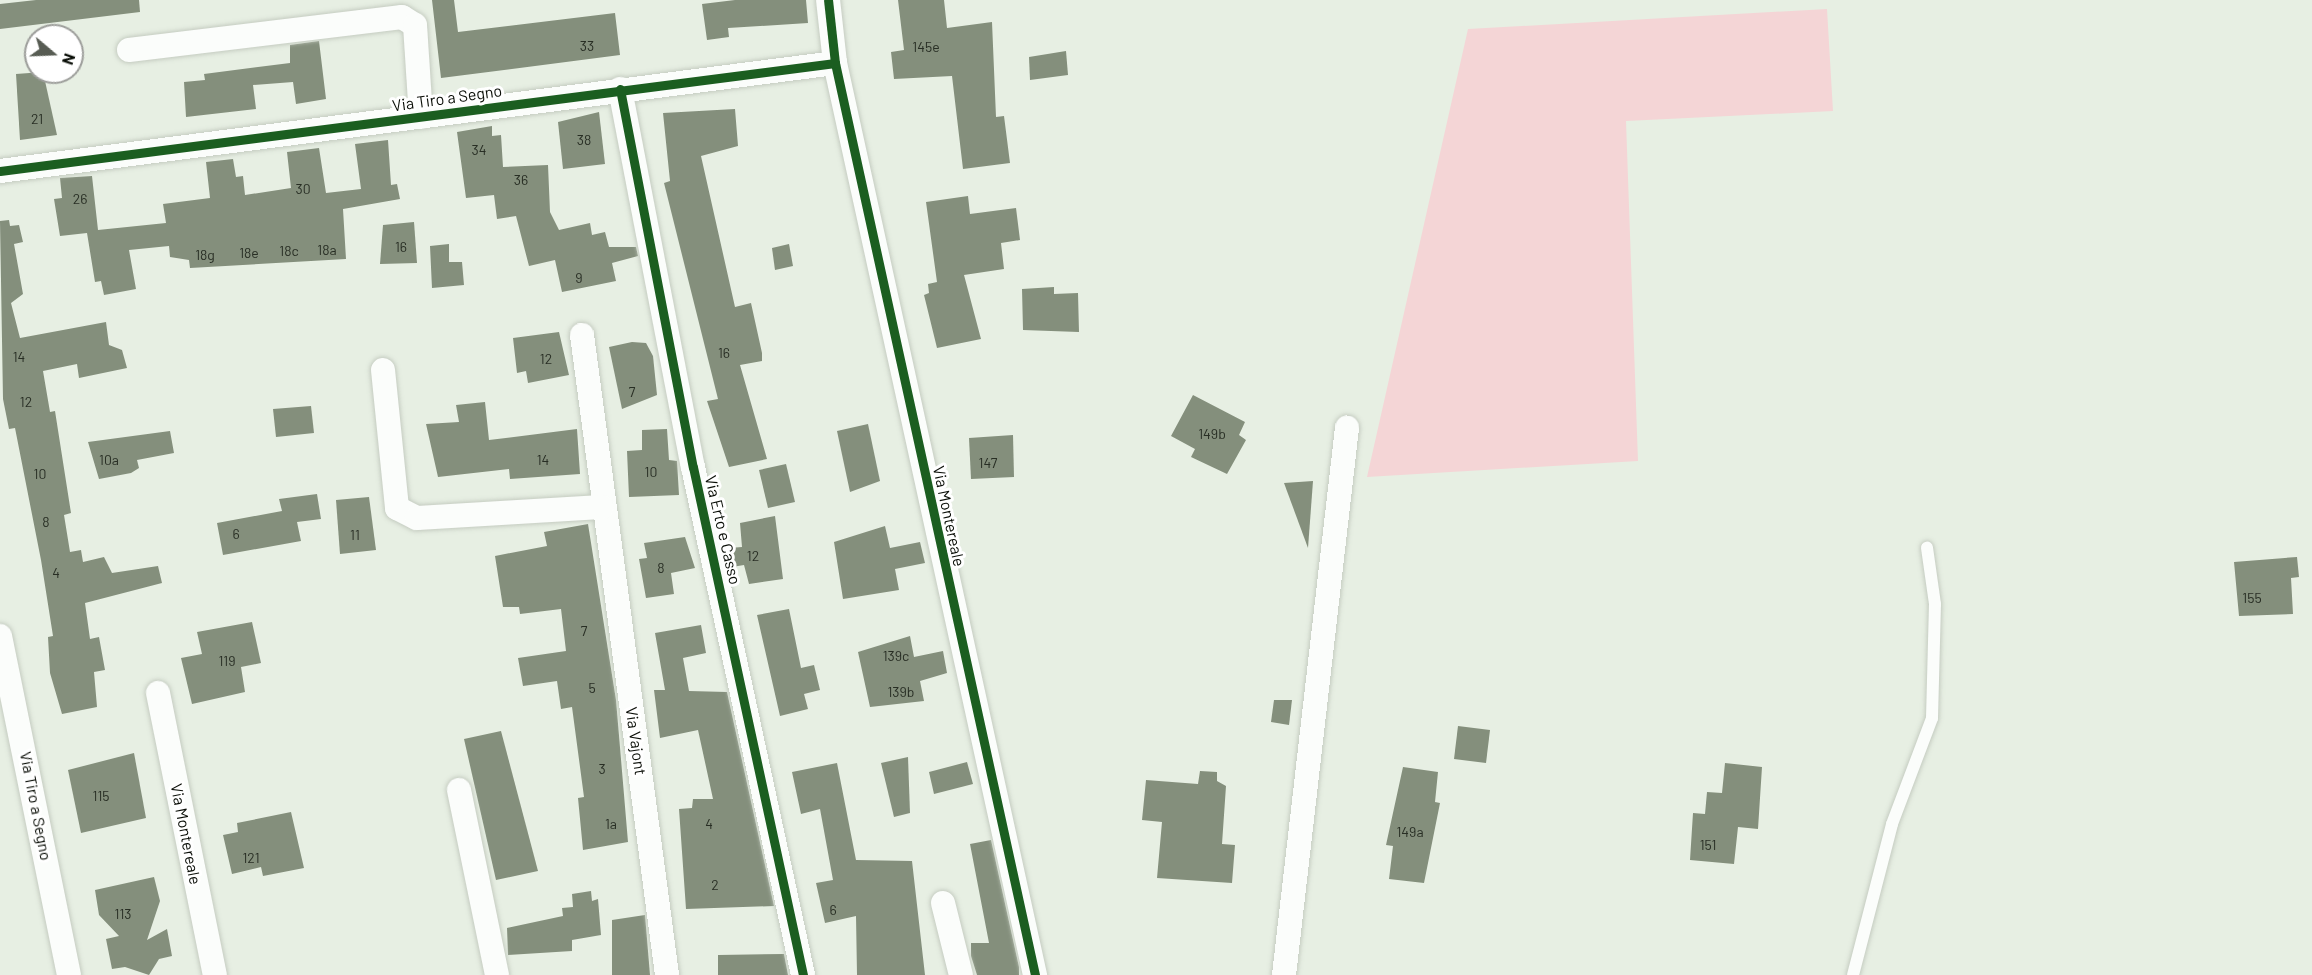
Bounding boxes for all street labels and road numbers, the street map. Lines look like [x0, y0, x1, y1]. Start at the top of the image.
street label: Via Tiro a Segno [391, 81, 503, 115]
street label: Via Montereale [929, 464, 969, 568]
street label: Via Erto e Casso [701, 474, 745, 586]
street label: Via Vajont [622, 706, 650, 776]
street label: Via Tiro a Segno [16, 750, 56, 862]
street label: Via Montereale [167, 782, 205, 886]

